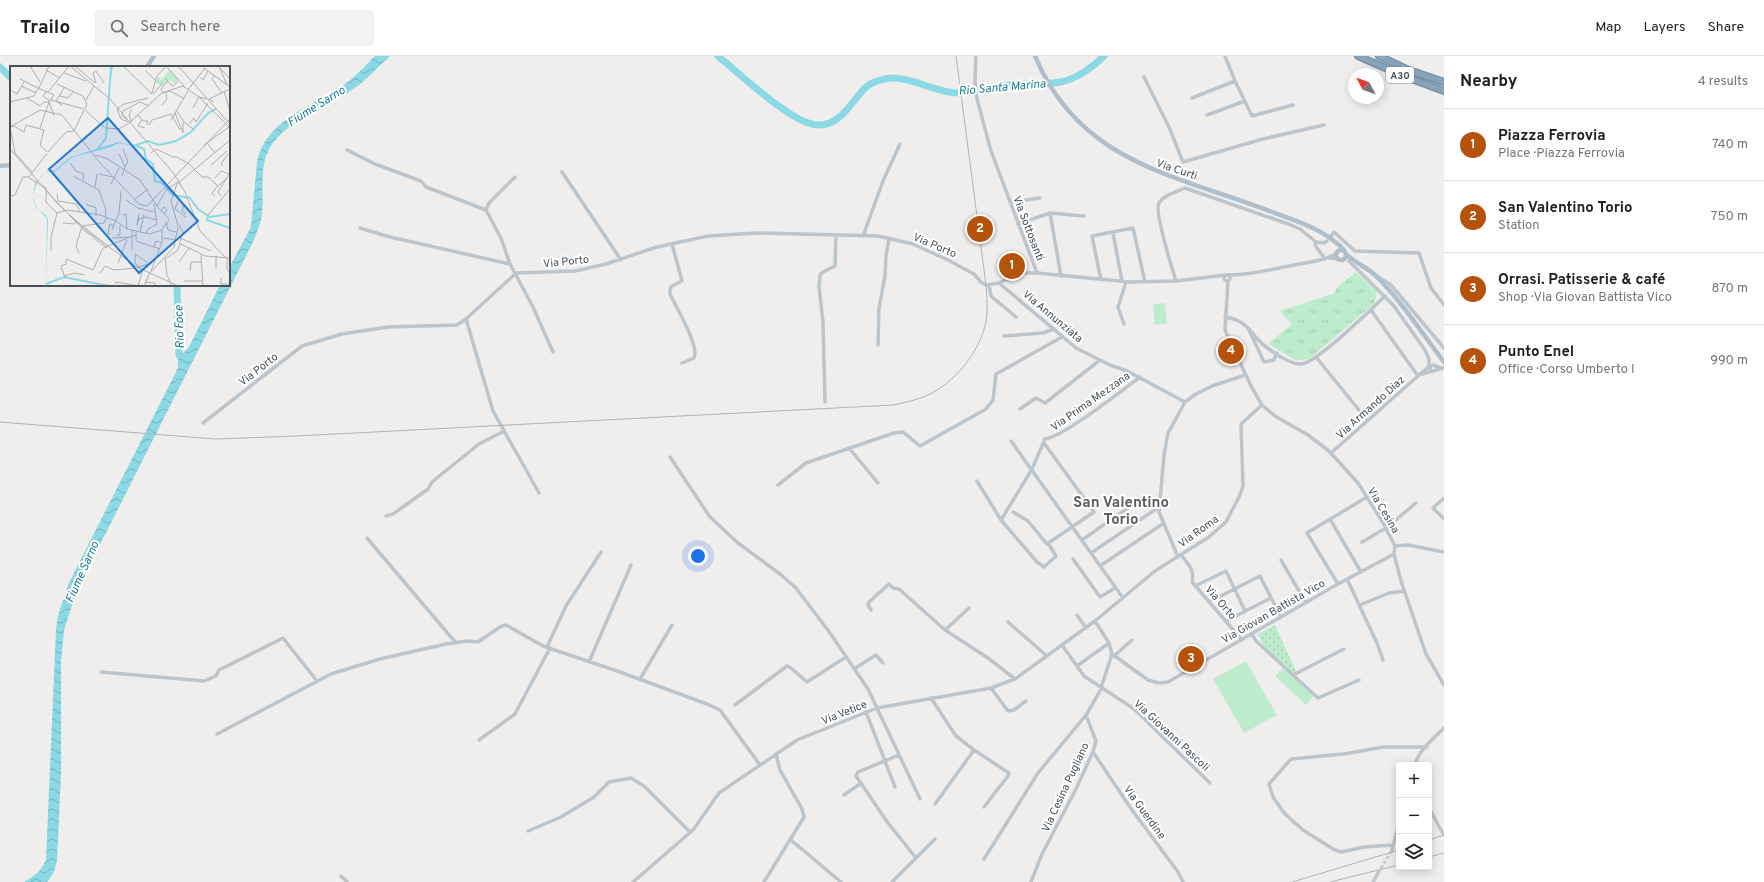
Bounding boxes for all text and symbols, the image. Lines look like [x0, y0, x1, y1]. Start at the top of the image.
search box [94, 10, 374, 46]
text: Trailo [20, 16, 70, 40]
icon: search [108, 17, 130, 39]
text: Search here [140, 18, 220, 37]
text: Map [1595, 19, 1621, 36]
text: Layers [1643, 19, 1685, 36]
text: Share [1707, 19, 1744, 36]
inset map [10, 66, 230, 286]
road number: A30 [1386, 67, 1414, 83]
north arrow [1348, 68, 1384, 104]
text: Nearby [1460, 71, 1517, 93]
text: 4 results [1698, 74, 1748, 90]
water label: Rio Santa Marina [958, 76, 1047, 100]
water label: Fiume Sarno [285, 82, 349, 131]
text: Piazza Ferrovia [1498, 127, 1606, 146]
text: 1 [1470, 137, 1476, 153]
text: 740 m [1712, 137, 1748, 153]
text: Place · Piazza Ferrovia [1498, 146, 1625, 162]
street label: Via Curti [1154, 156, 1199, 184]
street label: Via Sottosanti [1009, 194, 1047, 263]
text: San Valentino Torio [1498, 199, 1633, 218]
text: 2 [1469, 209, 1477, 225]
text: 750 m [1711, 209, 1748, 225]
pin: 2 [967, 214, 993, 244]
text: Station [1498, 218, 1540, 234]
street label: Via Porto [911, 230, 959, 261]
pin: 1 [999, 251, 1025, 281]
street label: Via Porto [542, 253, 590, 271]
text: Orrasi. Patisserie & café [1498, 271, 1665, 290]
text: 3 [1469, 281, 1477, 297]
text: 870 m [1711, 281, 1748, 297]
street label: Via Annunziata [1019, 288, 1085, 346]
text: Shop · Via Giovan Battista Vico [1498, 290, 1672, 306]
water label: Rio Foce [171, 304, 189, 349]
pin: 4 [1218, 336, 1244, 366]
text: Punto Enel [1498, 343, 1574, 362]
street label: Via Porto [236, 350, 281, 389]
text: 4 [1469, 353, 1477, 369]
text: 990 m [1710, 353, 1748, 369]
text: Office · Corso Umberto I [1498, 362, 1635, 378]
street label: Via Prima Mezzana [1048, 369, 1133, 434]
street label: Via Armando Diaz [1333, 373, 1408, 442]
street label: Via Cesina [1364, 485, 1402, 536]
district label: San Valentino Torio [1073, 494, 1169, 530]
street label: Via Roma [1176, 512, 1222, 551]
water label: Fiume Sarno [62, 539, 104, 606]
your location [688, 546, 708, 566]
street label: Via Giovan Battista Vico [1219, 576, 1328, 647]
street label: Via Orto [1201, 583, 1239, 623]
pin: 3 [1178, 644, 1204, 674]
street label: Via Vetice [819, 697, 869, 728]
street label: Via Giovanni Pascoli [1130, 697, 1212, 775]
street label: Via Cesina Pugliano [1039, 740, 1093, 834]
map controls [1396, 762, 1432, 870]
button: + [1396, 762, 1432, 798]
street label: Via Guerdine [1120, 783, 1169, 842]
button: − [1396, 798, 1432, 834]
button: layers [1396, 834, 1432, 870]

